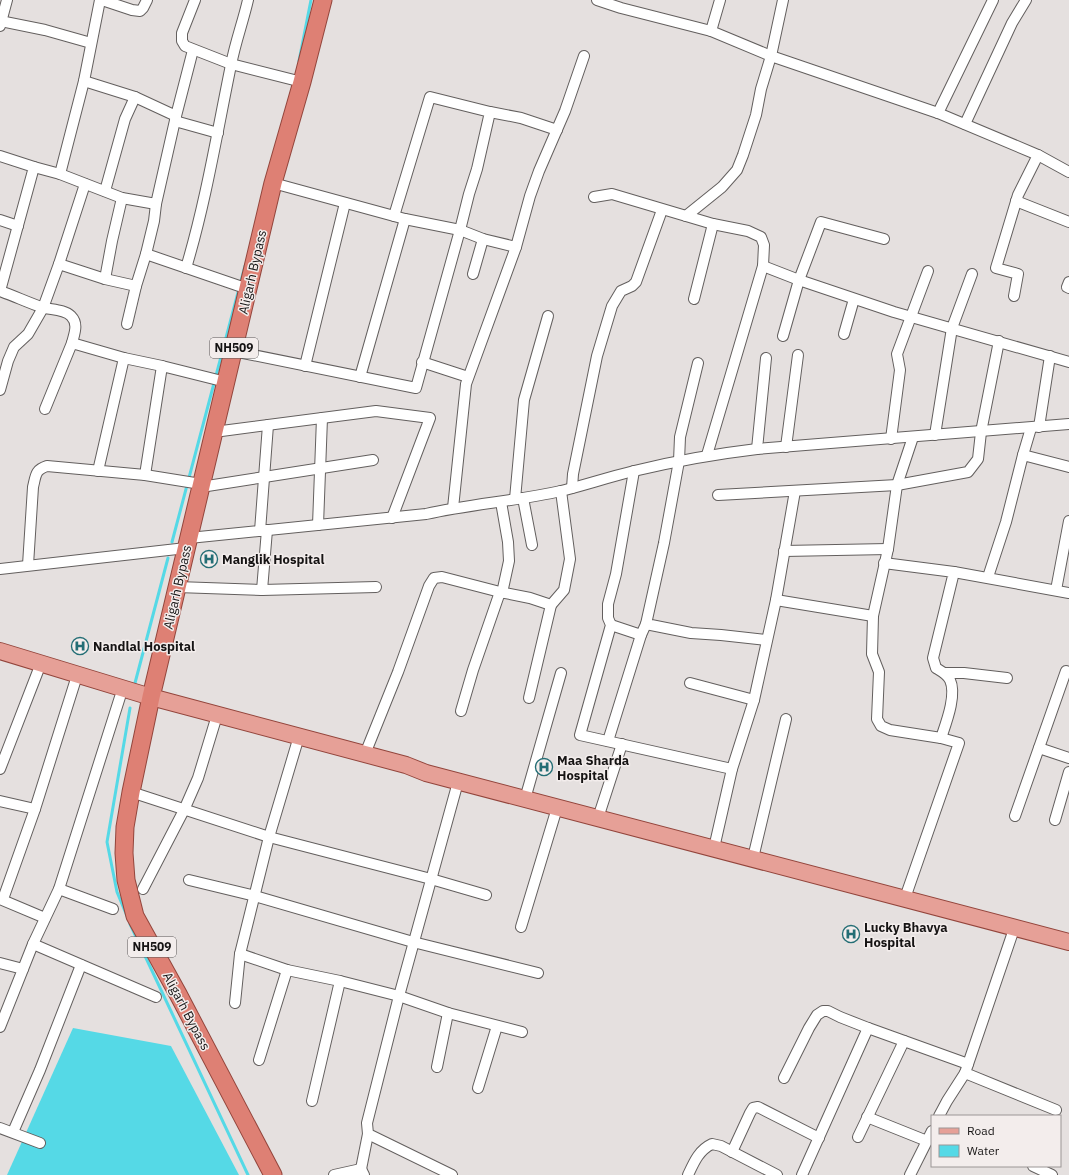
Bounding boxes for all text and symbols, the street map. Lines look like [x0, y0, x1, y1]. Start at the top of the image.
street label: Aligarh Bypass [235, 228, 270, 316]
road number: NH509 [210, 338, 258, 358]
street label: Aligarh Bypass [160, 543, 195, 631]
hospital icon: Manglik Hospital [199, 549, 219, 569]
place label: Manglik Hospital [222, 551, 324, 568]
hospital icon: Nandlal Hospital [70, 636, 90, 656]
place label: Nandlal Hospital [93, 638, 195, 655]
place label: Maa Sharda Hospital [557, 752, 629, 784]
hospital icon: Maa Sharda Hospital [534, 757, 554, 777]
place label: Lucky Bhavya Hospital [864, 919, 948, 951]
hospital icon: Lucky Bhavya Hospital [841, 924, 861, 944]
road number: NH509 [128, 937, 176, 957]
street label: Aligarh Bypass [159, 969, 214, 1053]
legend [931, 1115, 1061, 1167]
text: Road [967, 1123, 995, 1138]
text: Water [967, 1143, 1000, 1158]

